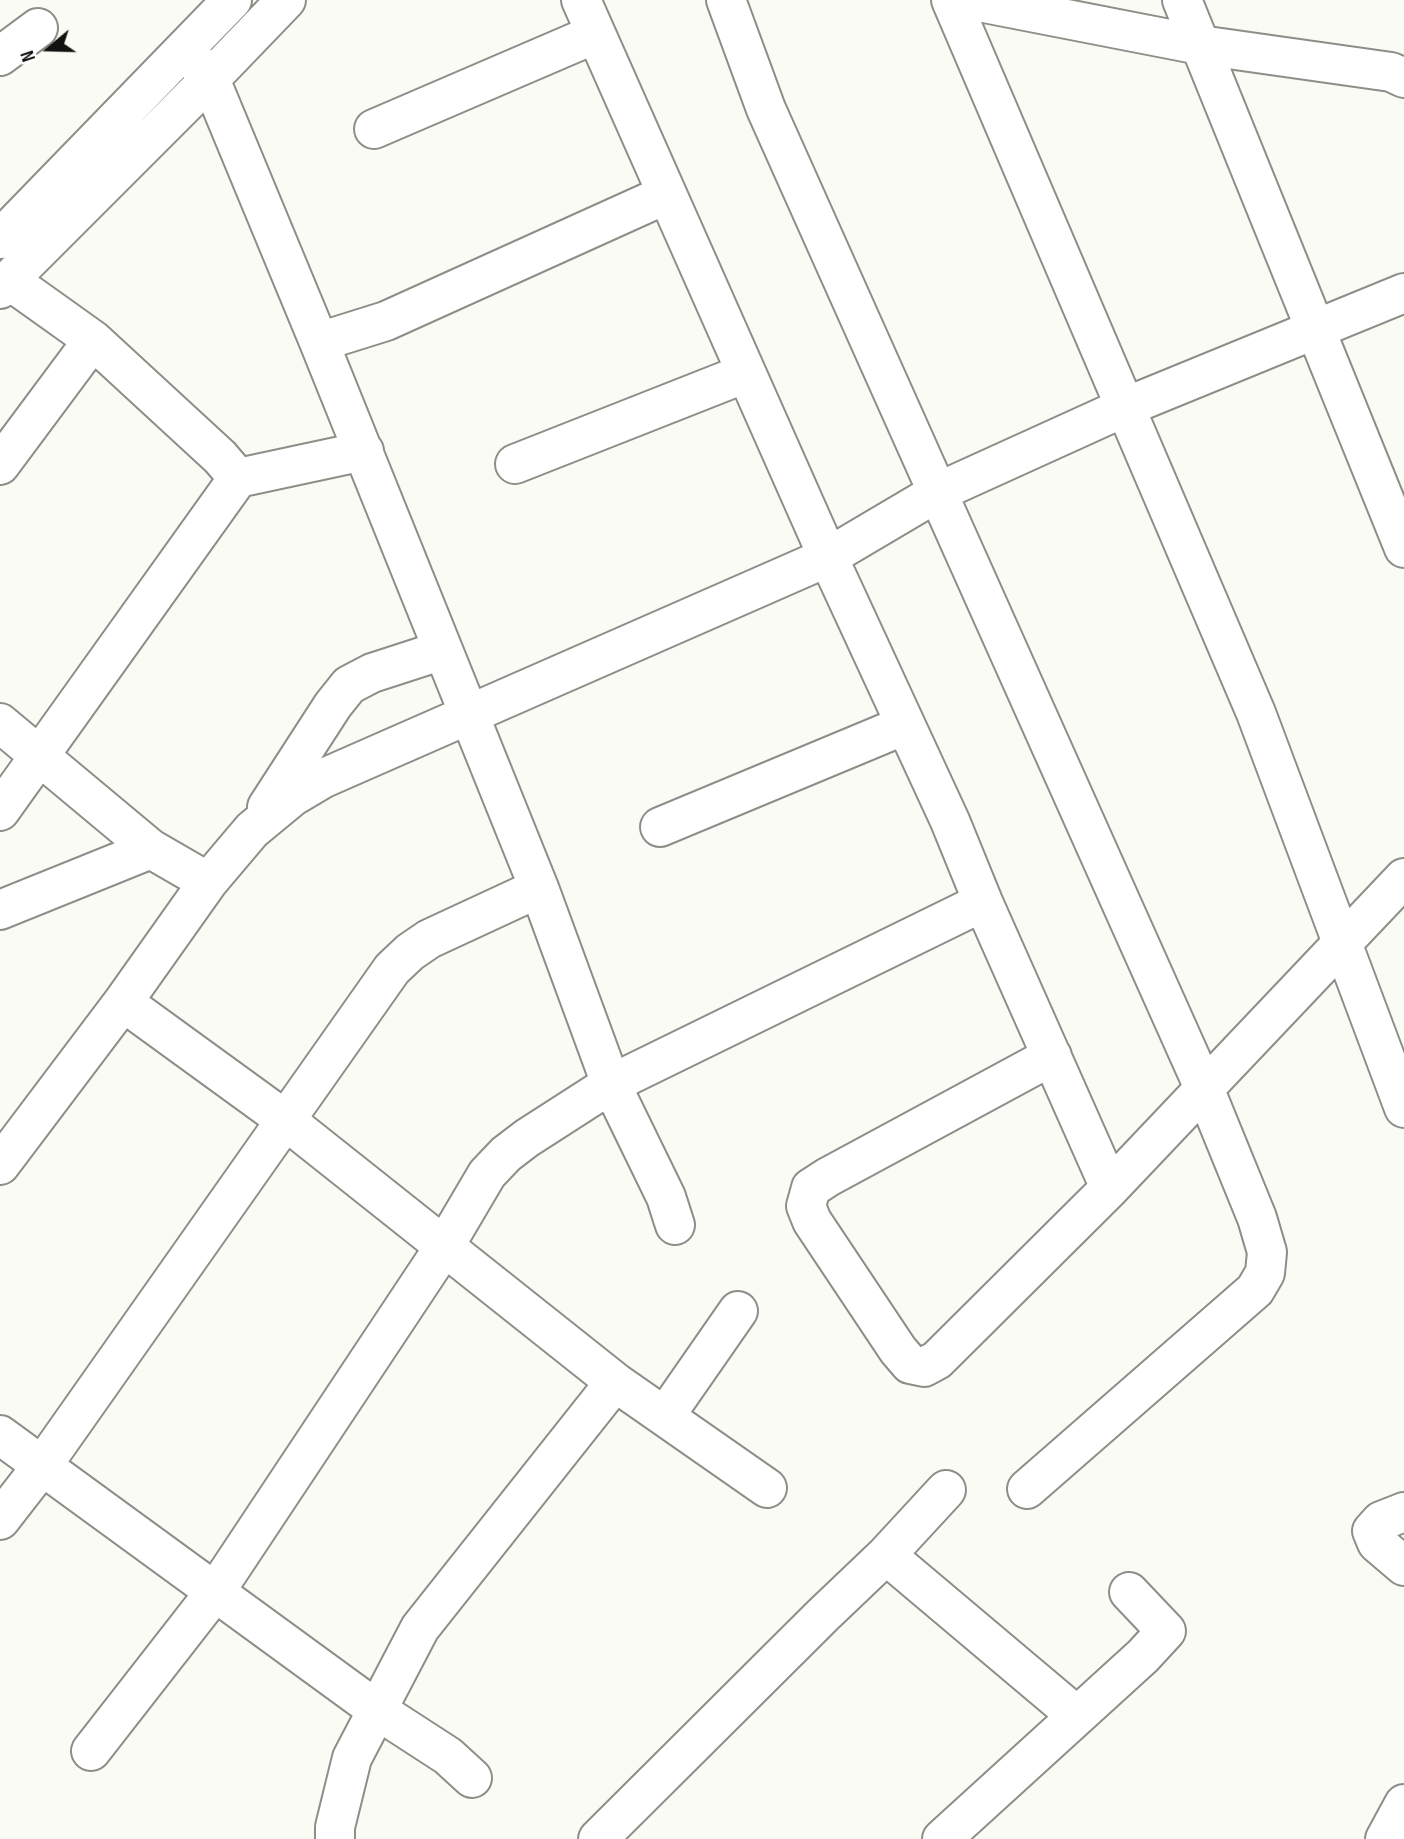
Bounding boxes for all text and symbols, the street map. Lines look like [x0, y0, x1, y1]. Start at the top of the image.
north arrow [14, 14, 84, 84]
text: N [16, 47, 41, 65]

